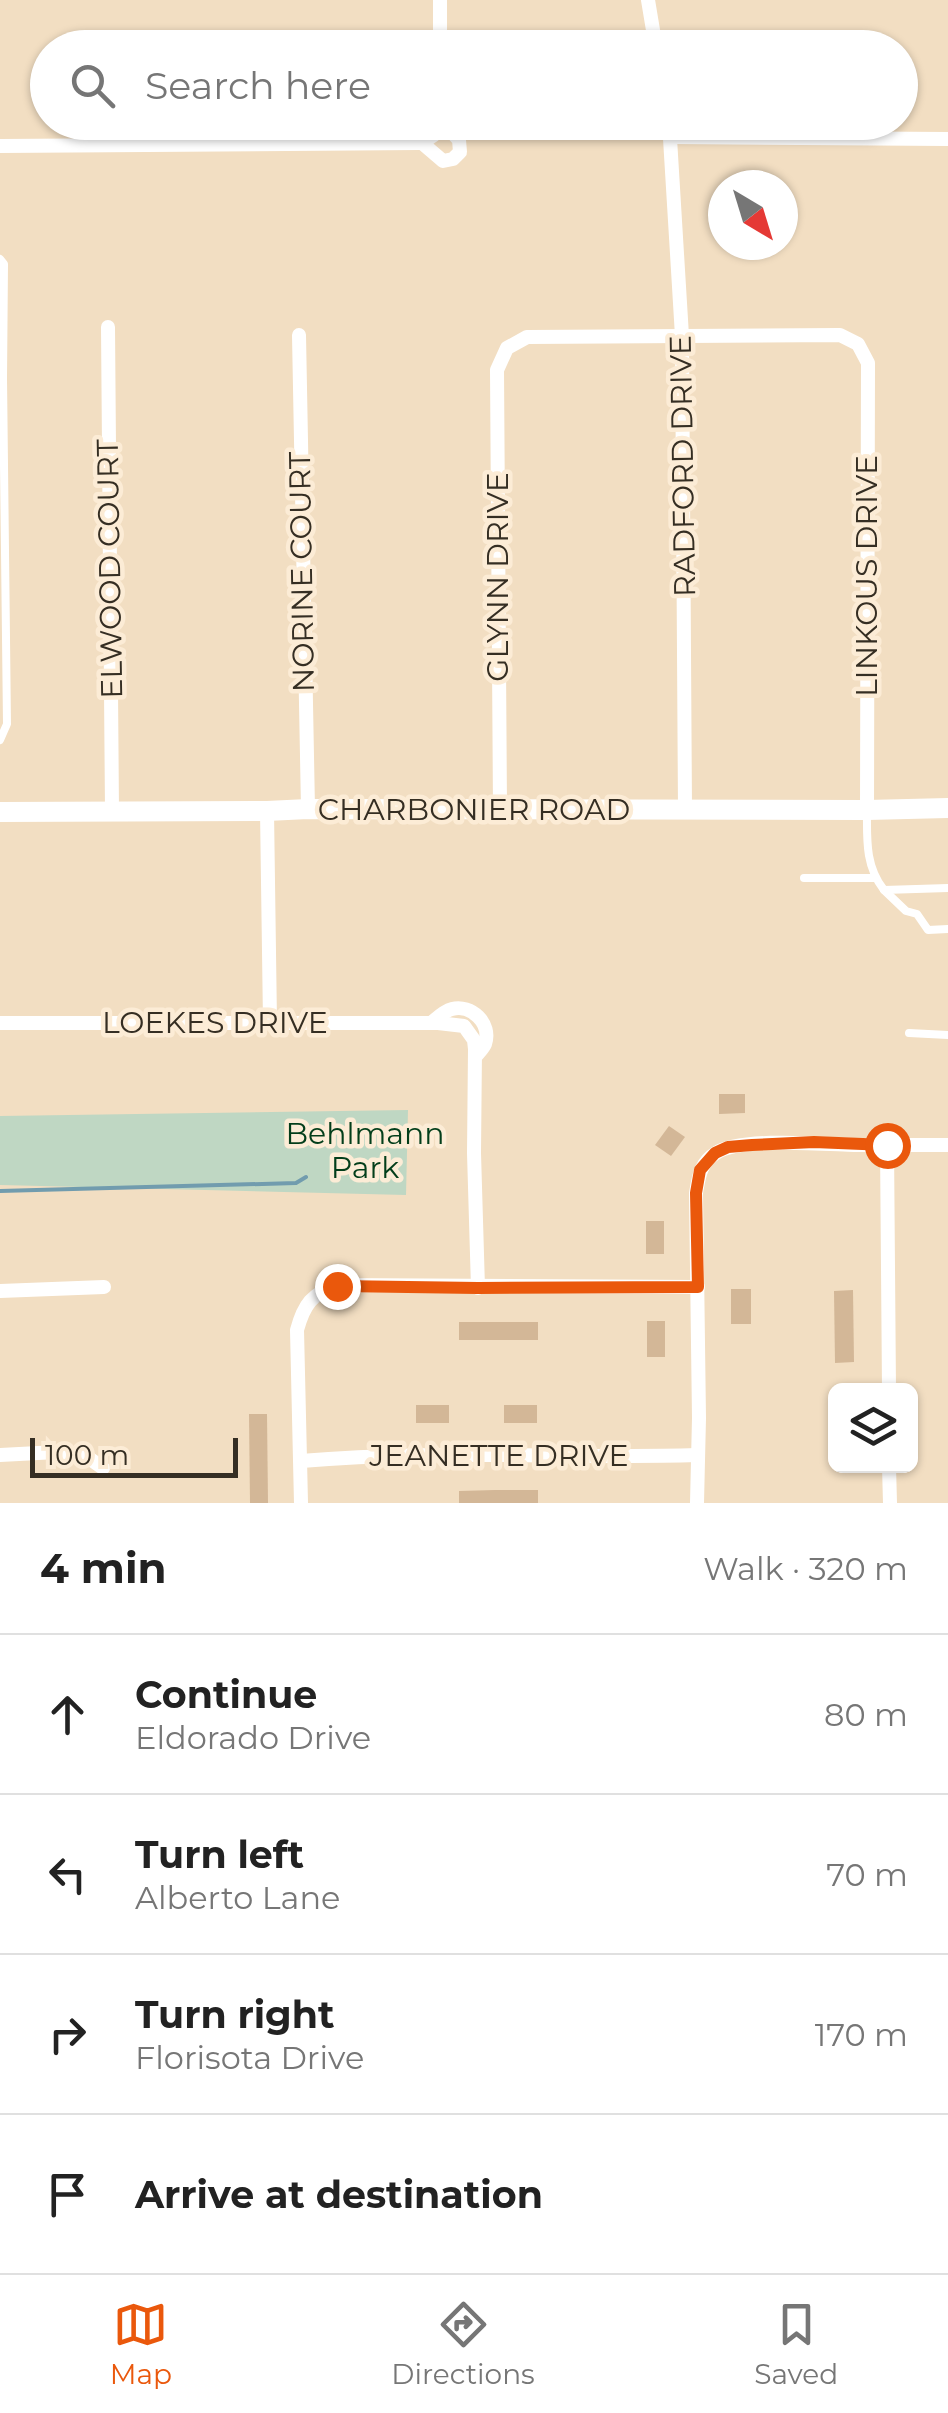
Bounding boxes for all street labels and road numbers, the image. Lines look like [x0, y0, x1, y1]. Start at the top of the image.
street label: RADFORD DRIVE [662, 335, 703, 597]
street label: ELWOOD COURT [89, 438, 130, 699]
street label: NORINE COURT [281, 451, 322, 693]
street label: LINKOUS DRIVE [848, 455, 885, 697]
street label: GLYNN DRIVE [479, 472, 516, 682]
street label: CHARBONIER ROAD [318, 791, 630, 828]
street label: LOEKES DRIVE [102, 1004, 328, 1041]
street label: JEANETTE DRIVE [368, 1437, 629, 1474]

